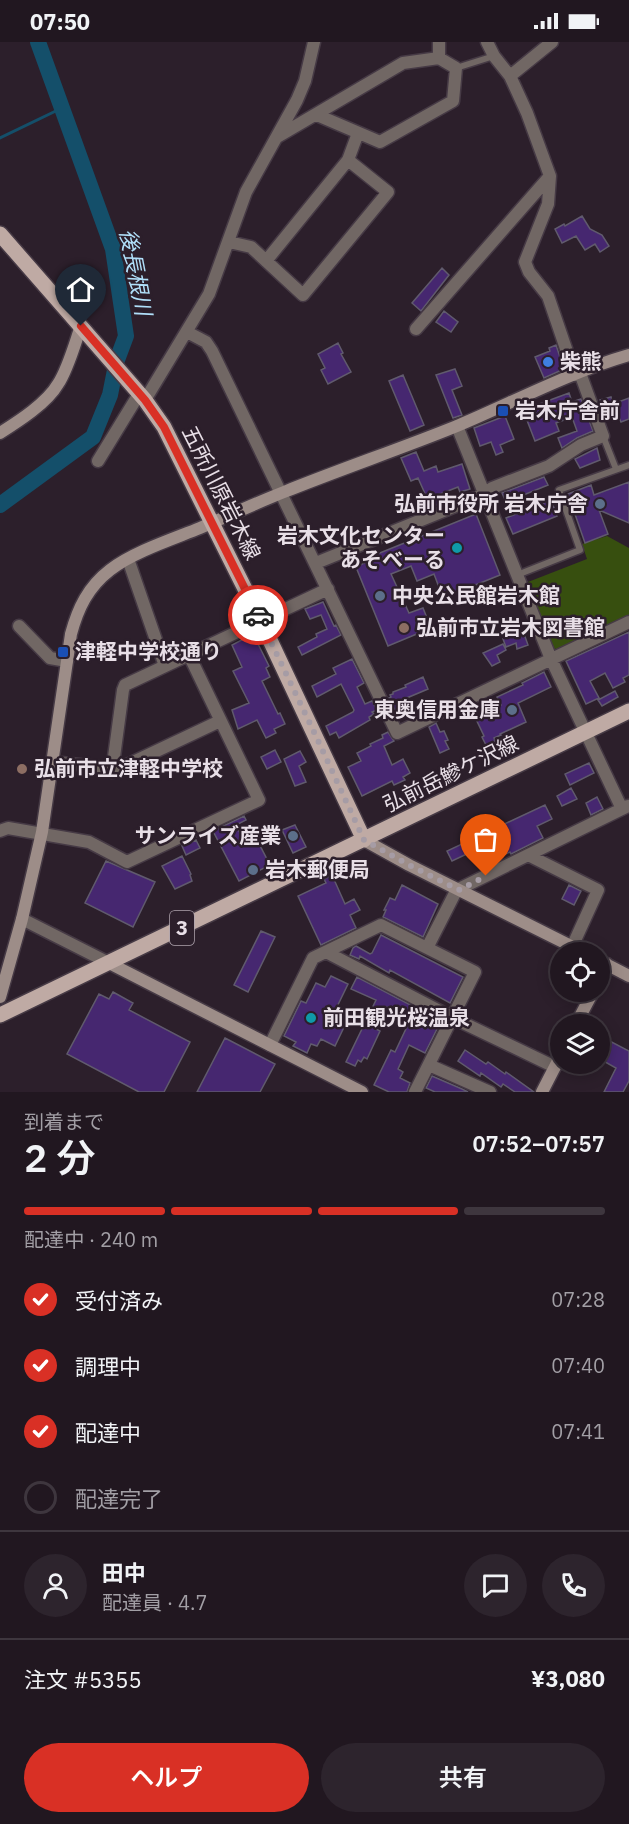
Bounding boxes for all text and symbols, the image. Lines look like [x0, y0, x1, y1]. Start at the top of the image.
text: 07:50 [30, 7, 90, 36]
water label: 後長根川 [114, 226, 160, 320]
pin [55, 264, 106, 326]
icon: home [64, 273, 97, 306]
place label: 柴熊 [560, 347, 602, 375]
marker: 柴熊 [541, 355, 555, 369]
place label: 岩木庁舎前 [515, 396, 620, 424]
marker: 岩木庁舎前 [496, 404, 510, 418]
street label: 五所川原岩木線 [176, 421, 268, 564]
place label: 弘前市役所 岩木庁舎 [394, 489, 588, 517]
marker: 弘前市役所 岩木庁舎 [593, 497, 607, 511]
place label: 岩木文化センター あそべーる [277, 521, 445, 573]
marker: 岩木文化センター あそべーる [450, 541, 464, 555]
place label: 中央公民館岩木館 [392, 581, 560, 609]
courier [228, 585, 288, 645]
marker: 中央公民館岩木館 [373, 589, 387, 603]
icon: car [242, 599, 275, 632]
place label: 弘前市立岩木図書館 [416, 613, 605, 641]
marker: 弘前市立岩木図書館 [397, 621, 411, 635]
place label: 津軽中学校通り [75, 637, 222, 665]
marker: 津軽中学校通り [56, 645, 70, 659]
place label: 東奥信用金庫 [374, 695, 500, 723]
marker: 東奥信用金庫 [505, 703, 519, 717]
street label: 弘前岳鰺ケ沢線 [378, 728, 523, 818]
place label: 弘前市立津軽中学校 [34, 754, 223, 782]
marker: 弘前市立津軽中学校 [15, 762, 29, 776]
pin [460, 814, 511, 876]
place label: サンライズ産業 [135, 821, 281, 849]
icon: bag [469, 823, 502, 856]
marker: サンライズ産業 [286, 829, 300, 843]
place label: 岩木郵便局 [265, 855, 370, 883]
marker: 岩木郵便局 [246, 863, 260, 877]
road number: 3 [170, 911, 194, 945]
map controls [550, 942, 610, 1074]
button: locate [550, 942, 610, 1002]
place label: 前田観光桜温泉 [323, 1003, 470, 1031]
marker: 前田観光桜温泉 [304, 1011, 318, 1025]
button: layers [550, 1014, 610, 1074]
text: 到着まで [24, 1108, 104, 1135]
text: 07:52–07:57 [472, 1129, 605, 1158]
text: 2 分 [24, 1132, 96, 1183]
text: 配達中 · 240 m [24, 1226, 158, 1253]
icon: check [24, 1283, 57, 1316]
text: 受付済み [75, 1286, 163, 1315]
text: 07:28 [551, 1286, 605, 1313]
icon: check [24, 1349, 57, 1382]
text: 調理中 [75, 1352, 141, 1381]
text: 07:40 [551, 1352, 605, 1379]
icon: check [24, 1415, 57, 1448]
text: 配達中 [75, 1418, 141, 1447]
text: 07:41 [551, 1418, 605, 1445]
text: 配達完了 [75, 1484, 163, 1513]
button: person [24, 1554, 87, 1617]
button: chat [464, 1554, 527, 1617]
button: phone [542, 1554, 605, 1617]
text: 田中 [102, 1558, 146, 1587]
text: 配達員 · 4.7 [102, 1589, 207, 1616]
text: ¥3,080 [531, 1664, 605, 1693]
text: 注文 #5355 [24, 1665, 142, 1694]
button: ヘルプ [24, 1743, 309, 1812]
button: 共有 [321, 1743, 605, 1812]

